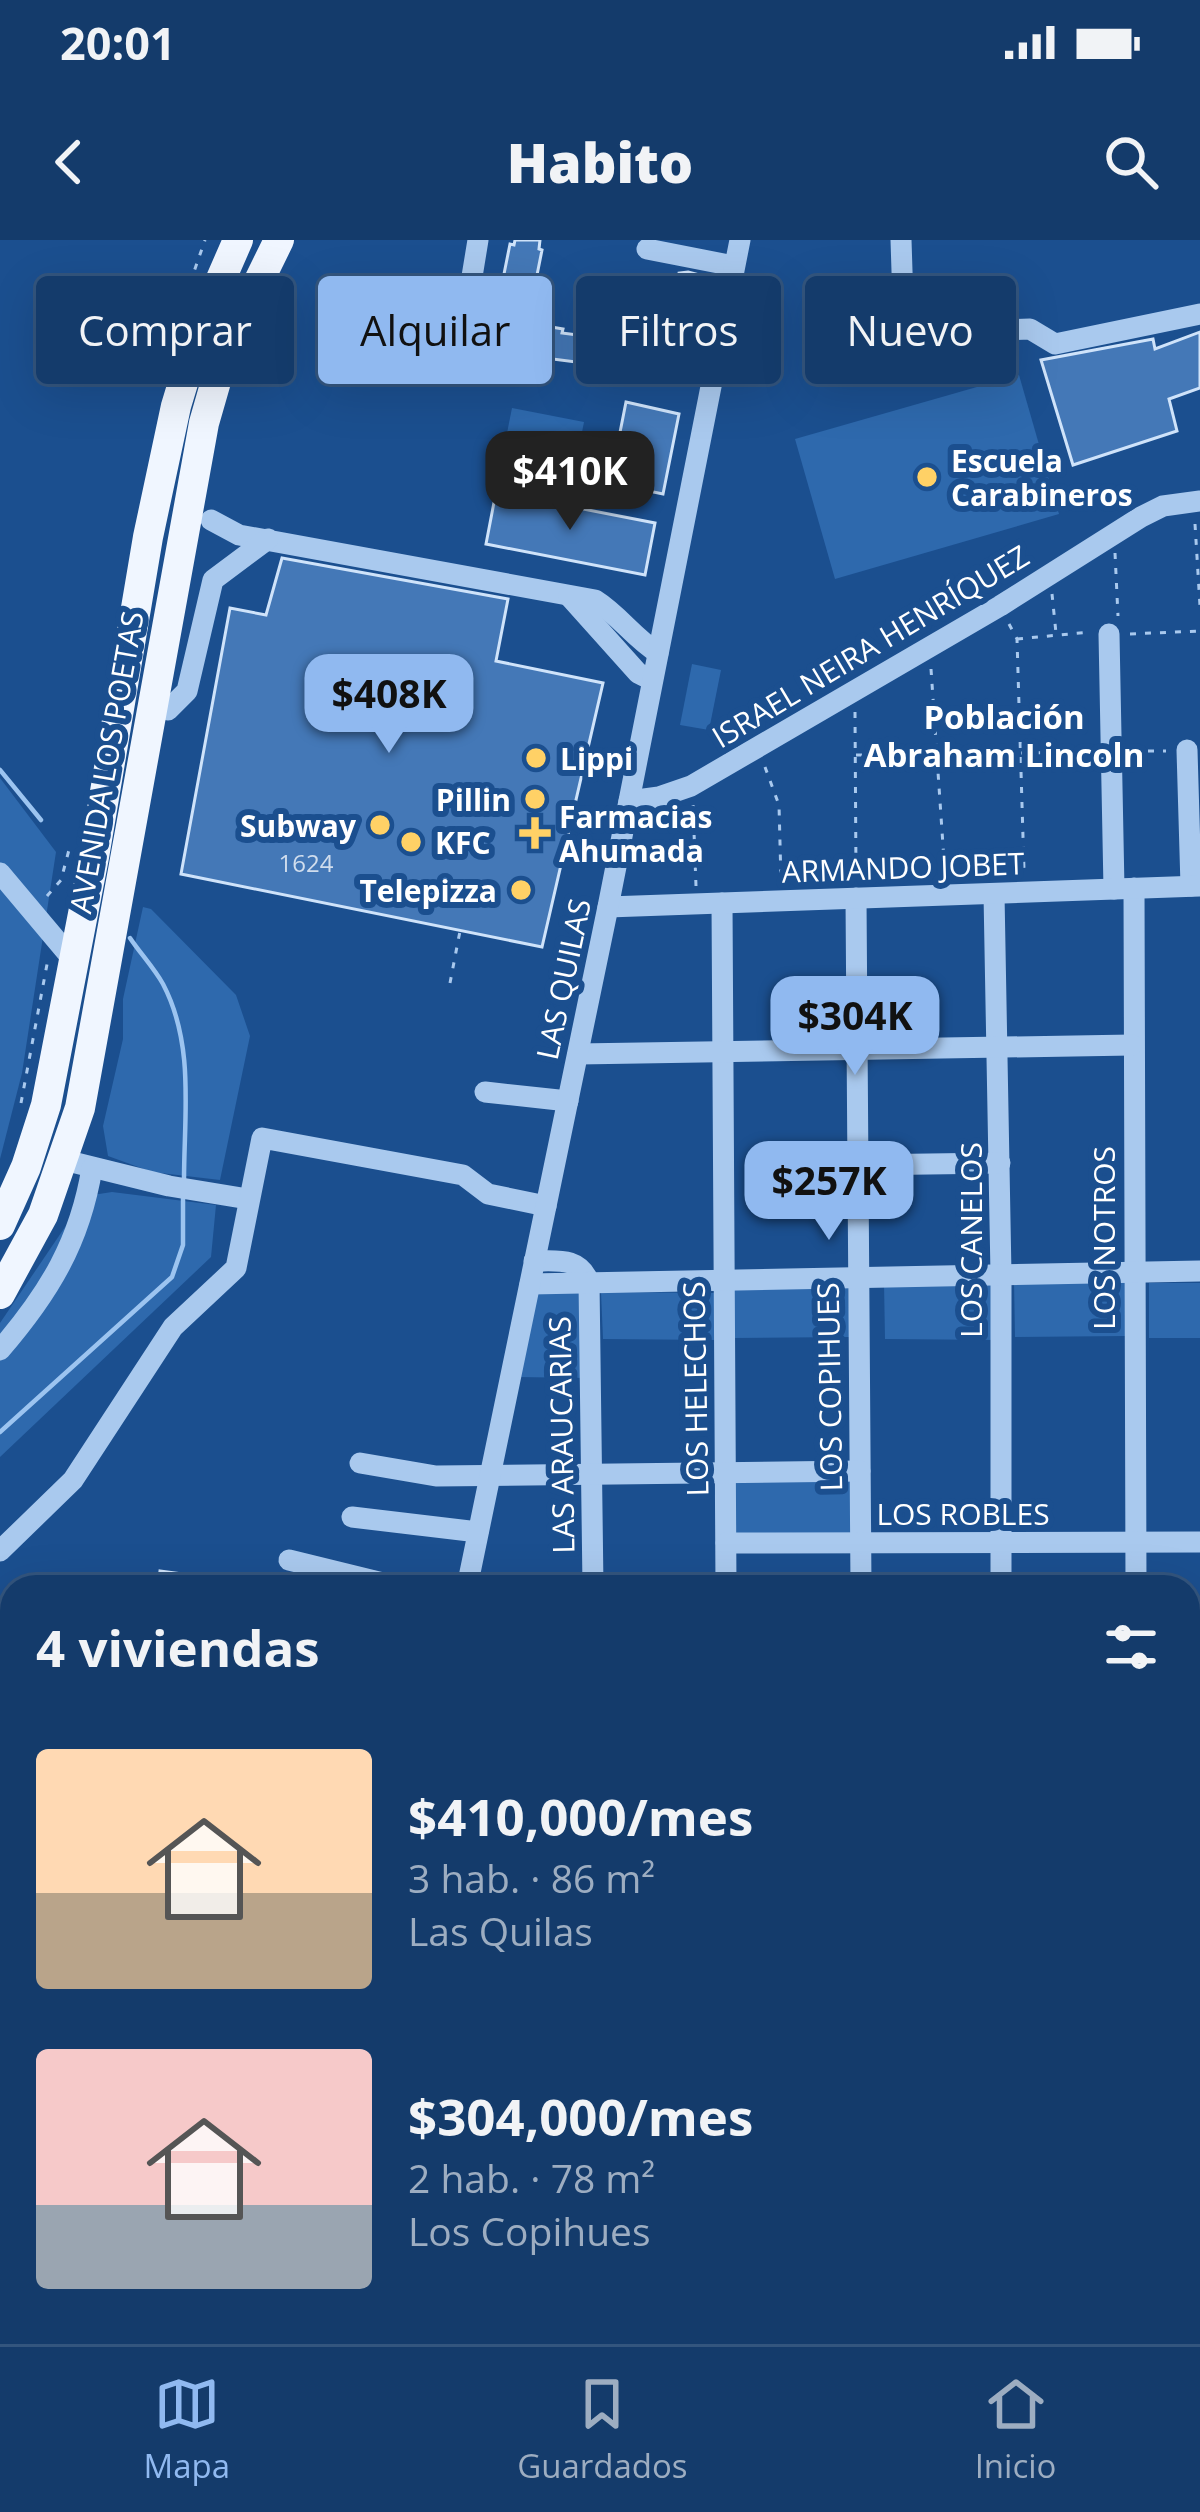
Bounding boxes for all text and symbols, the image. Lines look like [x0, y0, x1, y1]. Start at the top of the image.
text: 20:01 [60, 12, 176, 73]
text: Habito [507, 125, 693, 199]
icon: back [36, 129, 102, 195]
icon: search [1098, 129, 1164, 195]
chip: Comprar [36, 276, 294, 384]
chip: Alquilar [318, 276, 552, 384]
chip: Filtros [576, 276, 781, 384]
chip: Nuevo [805, 276, 1016, 384]
pin: $410K [486, 431, 654, 533]
place label: Escuela Carabineros [951, 440, 1133, 515]
text: $410K [512, 443, 628, 496]
marker: Escuela Carabineros [914, 464, 940, 490]
street label: ISRAEL NEIRA HENRÍQUEZ [704, 535, 1036, 757]
street label: AVENIDA LOS POETAS [59, 608, 153, 916]
pin: $408K [305, 654, 473, 756]
text: $408K [331, 666, 447, 719]
district label: Población Abraham Lincoln [864, 694, 1144, 777]
place label: Lippi [560, 738, 633, 779]
marker: Lippi [523, 745, 549, 771]
place label: Pillin [436, 779, 511, 820]
marker: Pillin [522, 786, 548, 812]
place label: Farmacias Ahumada [559, 796, 712, 871]
place label: Subway [240, 805, 357, 846]
marker: Subway [367, 812, 393, 838]
marker: Farmacias Ahumada [522, 820, 548, 846]
place label: KFC [435, 822, 491, 863]
marker: KFC [398, 829, 424, 855]
street label: ARMANDO JOBET [781, 842, 1026, 892]
house number: 1624 [279, 846, 334, 879]
place label: Telepizza [359, 870, 497, 911]
marker: Telepizza [508, 877, 534, 903]
street label: LAS QUILAS [526, 895, 600, 1063]
pin: $304K [771, 976, 939, 1078]
text: $304K [797, 988, 913, 1041]
pin: $257K [745, 1141, 913, 1243]
street label: LOS CANELOS [950, 1142, 991, 1338]
street label: LOS NOTROS [1083, 1146, 1124, 1330]
text: $257K [771, 1153, 887, 1206]
street label: LOS HELECHOS [673, 1281, 717, 1497]
street label: LOS COPIHUES [807, 1282, 851, 1492]
street label: LAS ARAUCARIAS [538, 1316, 584, 1554]
street label: LOS ROBLES [876, 1493, 1050, 1534]
text: 4 viviendas [36, 1612, 320, 1682]
icon: filters [1098, 1614, 1164, 1680]
text: $410,000/mes [408, 1781, 753, 1851]
icon: home [132, 1797, 276, 1941]
text: 3 hab. · 86 m² [408, 1851, 655, 1904]
text: Las Quilas [408, 1904, 593, 1957]
text: $304,000/mes [408, 2081, 753, 2151]
icon: home [132, 2097, 276, 2241]
text: 2 hab. · 78 m² [408, 2151, 655, 2204]
text: Los Copihues [408, 2204, 651, 2257]
tab: Mapa [144, 2371, 230, 2488]
tab: Guardados [517, 2371, 688, 2488]
tab: Inicio [975, 2371, 1056, 2488]

